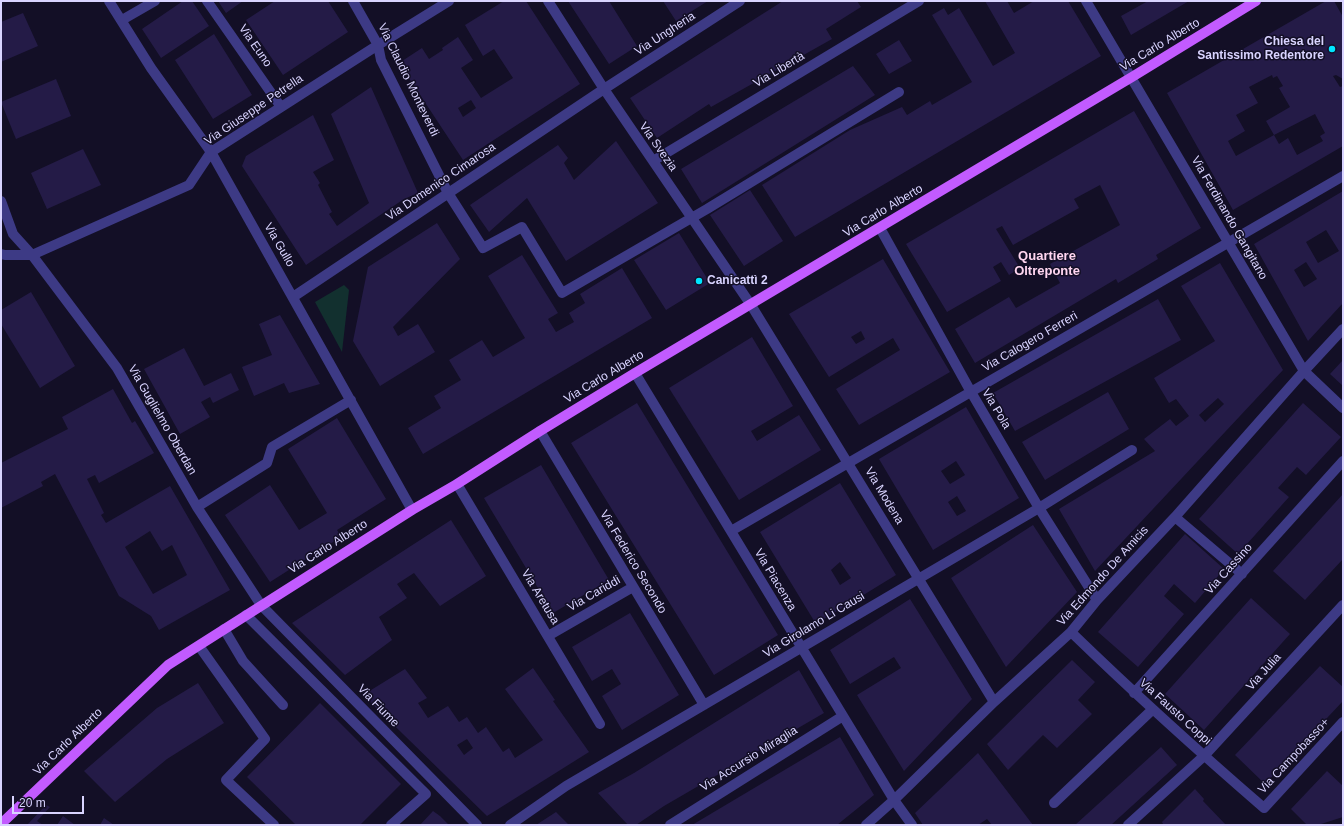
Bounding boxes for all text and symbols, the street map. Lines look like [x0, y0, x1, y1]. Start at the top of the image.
street label: Via Ungheria [632, 9, 698, 59]
street label: Via Carlo Alberto [1118, 16, 1202, 74]
street label: Via Claudio Monteverdi [374, 21, 442, 139]
street label: Via Euno [235, 22, 275, 70]
place label: Chiesa del Santissimo Redentore [1197, 35, 1324, 63]
marker: Chiesa del Santissimo Redentore [1327, 44, 1337, 54]
street label: Via Libertà [751, 49, 807, 91]
street label: Via Giuseppe Petrella [202, 72, 306, 148]
street label: Via Svezia [636, 120, 680, 174]
street label: Via Domenico Cimarosa [383, 140, 499, 224]
street label: Via Ferdinando Gangitano [1188, 154, 1270, 282]
street label: Via Carlo Alberto [841, 182, 925, 240]
street label: Via Gullo [261, 220, 297, 270]
district label: Quartiere Oltreponte [1014, 248, 1080, 279]
place label: Canicattì 2 [707, 274, 768, 288]
marker: Canicattì 2 [694, 276, 704, 286]
street label: Via Calogero Ferreri [980, 309, 1080, 375]
street label: Via Carlo Alberto [562, 348, 646, 406]
street label: Via Guglielmo Oberdan [125, 362, 199, 478]
street label: Via Pola [978, 386, 1014, 432]
street label: Via Modena [861, 465, 907, 527]
street label: Via Federico Secondo [596, 508, 670, 616]
street label: Via Carlo Alberto [286, 517, 370, 577]
street label: Via Edmondo De Amicis [1054, 523, 1152, 629]
street label: Via Cassino [1202, 540, 1256, 598]
street label: Via Piacenza [751, 546, 799, 614]
street label: Via Aretusa [518, 567, 562, 627]
street label: Via Cariddi [565, 573, 623, 615]
street label: Via Girolamo Li Causi [761, 589, 867, 661]
street label: Via Julia [1244, 650, 1284, 694]
street label: Via Fausto Coppi [1136, 676, 1214, 748]
street label: Via Fiume [354, 682, 402, 730]
street label: Via Carlo Alberto [30, 705, 106, 779]
street label: Via Campobasso+ [1255, 715, 1333, 797]
street label: Via Accursio Miraglia [698, 723, 800, 795]
scale bar [14, 788, 86, 814]
text: 20 m [19, 796, 46, 810]

